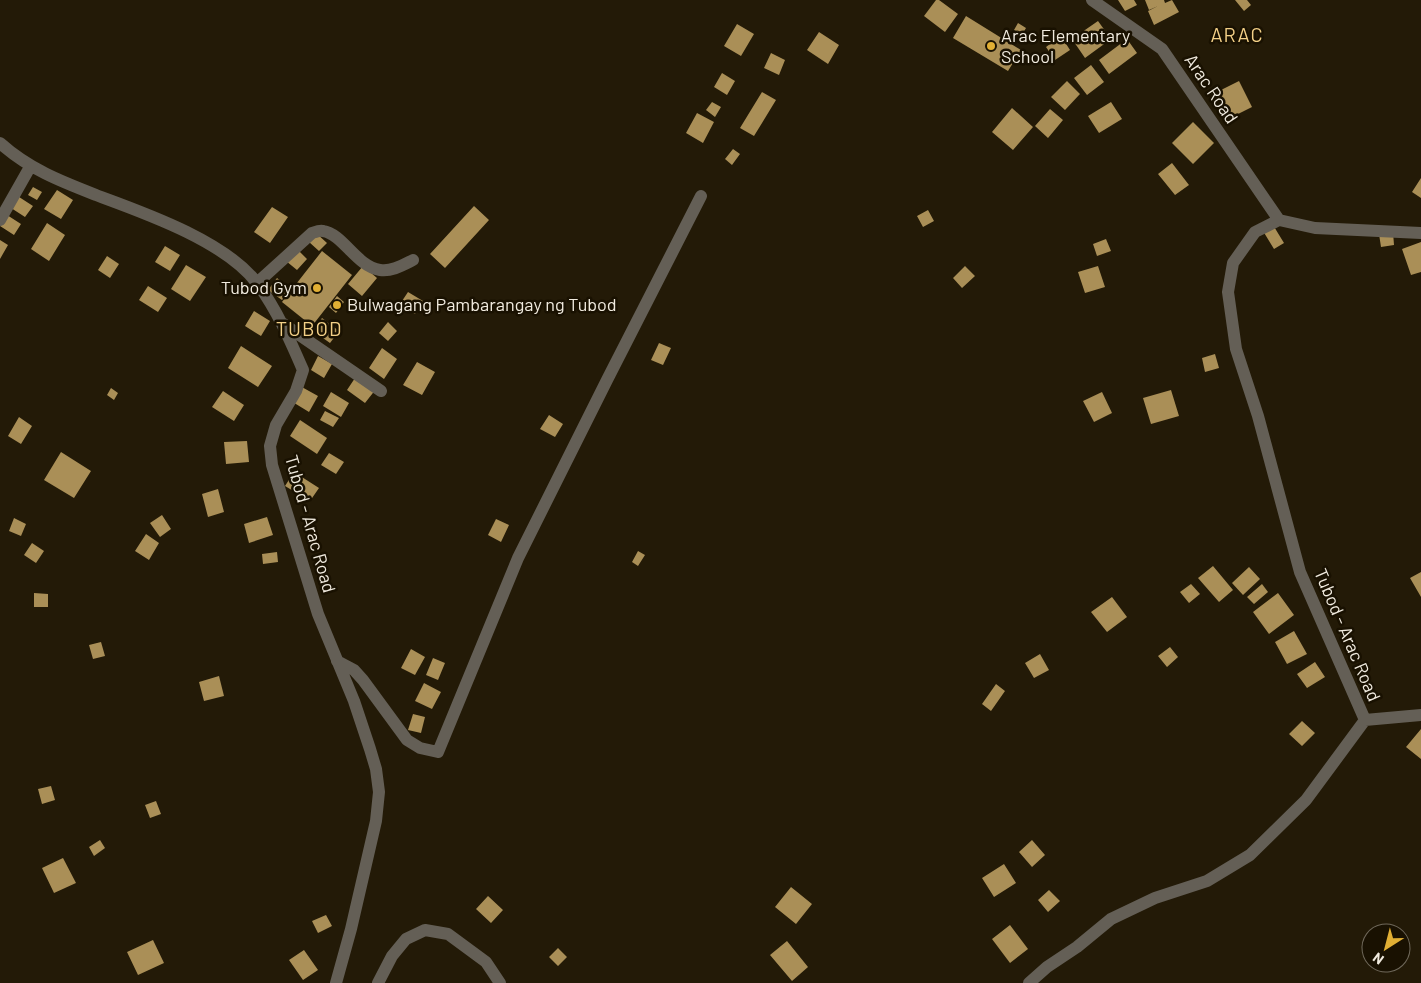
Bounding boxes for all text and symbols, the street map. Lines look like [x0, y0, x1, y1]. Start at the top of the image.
district label: ARAC [1210, 22, 1264, 46]
place label: Arac Elementary School [1001, 24, 1130, 67]
marker: Arac Elementary School [985, 40, 997, 52]
street label: Arac Road [1181, 49, 1243, 128]
place label: Tubod Gym [221, 276, 307, 298]
marker: Tubod Gym [311, 282, 323, 294]
place label: Bulwagang Pambarangay ng Tubod [347, 293, 617, 315]
marker: Bulwagang Pambarangay ng Tubod [331, 299, 343, 311]
district label: TUBOD [276, 316, 342, 340]
street label: Tubod - Arac Road [281, 452, 341, 595]
street label: Tubod - Arac Road [1310, 565, 1386, 704]
north arrow [1361, 923, 1411, 973]
text: N [1369, 949, 1387, 969]

